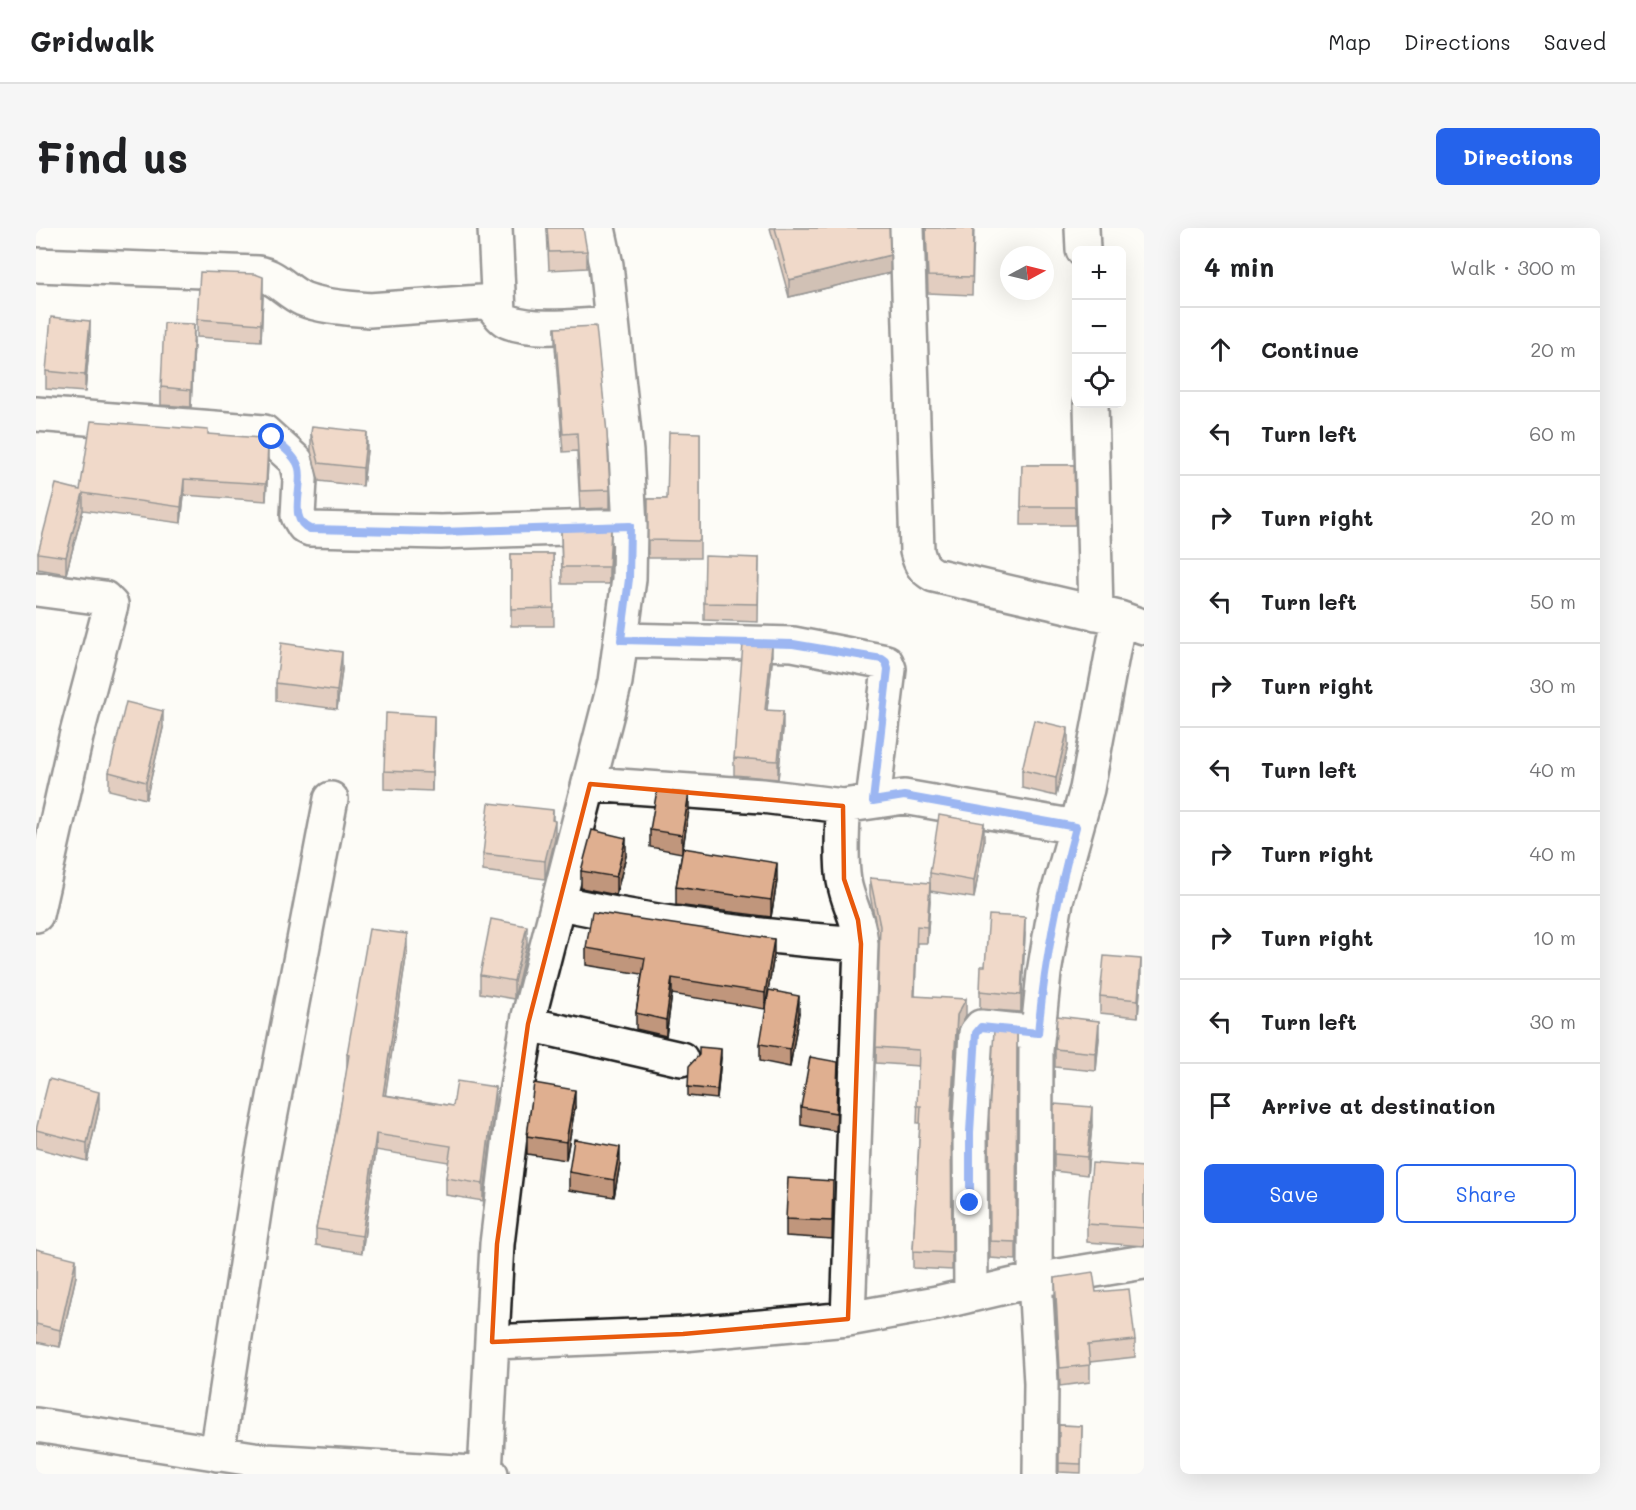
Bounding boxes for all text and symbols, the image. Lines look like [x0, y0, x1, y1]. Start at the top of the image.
text: Gridwalk [30, 23, 155, 59]
text: Map [1328, 28, 1371, 55]
text: Directions [1404, 28, 1511, 55]
text: Saved [1544, 28, 1606, 55]
button: Directions [1436, 128, 1600, 185]
text: Find us [36, 129, 188, 184]
north arrow [1000, 246, 1054, 300]
map controls [1072, 246, 1126, 408]
button: + [1072, 246, 1126, 300]
text: 4 min [1204, 250, 1274, 284]
text: Walk · 300 m [1450, 254, 1576, 280]
button: − [1072, 300, 1126, 354]
icon: ahead [1204, 333, 1237, 366]
text: Continue [1261, 335, 1359, 364]
text: 20 m [1530, 336, 1576, 362]
button: locate [1072, 354, 1126, 408]
icon: left [1204, 417, 1237, 450]
text: Turn left [1261, 419, 1357, 448]
text: 60 m [1529, 420, 1576, 446]
route start [258, 423, 284, 449]
icon: right [1204, 501, 1237, 534]
text: Turn right [1261, 503, 1373, 532]
text: 20 m [1530, 504, 1576, 530]
icon: left [1204, 585, 1237, 618]
text: Turn left [1261, 587, 1357, 616]
text: 50 m [1530, 588, 1576, 614]
icon: right [1204, 669, 1237, 702]
text: Turn right [1261, 671, 1373, 700]
text: 30 m [1530, 672, 1576, 698]
icon: left [1204, 753, 1237, 786]
text: Turn left [1261, 755, 1357, 784]
text: 40 m [1530, 756, 1576, 782]
icon: right [1204, 837, 1237, 870]
text: Turn right [1261, 839, 1373, 868]
text: 40 m [1530, 840, 1576, 866]
icon: right [1204, 921, 1237, 954]
text: Turn right [1261, 923, 1373, 952]
text: 10 m [1532, 924, 1576, 950]
icon: left [1204, 1005, 1237, 1038]
text: Turn left [1261, 1007, 1357, 1036]
text: 30 m [1530, 1008, 1576, 1034]
icon: arrive [1204, 1089, 1237, 1122]
text: Arrive at destination [1261, 1091, 1496, 1120]
button: Save [1204, 1164, 1384, 1223]
button: Share [1396, 1164, 1576, 1223]
route end [956, 1189, 982, 1215]

